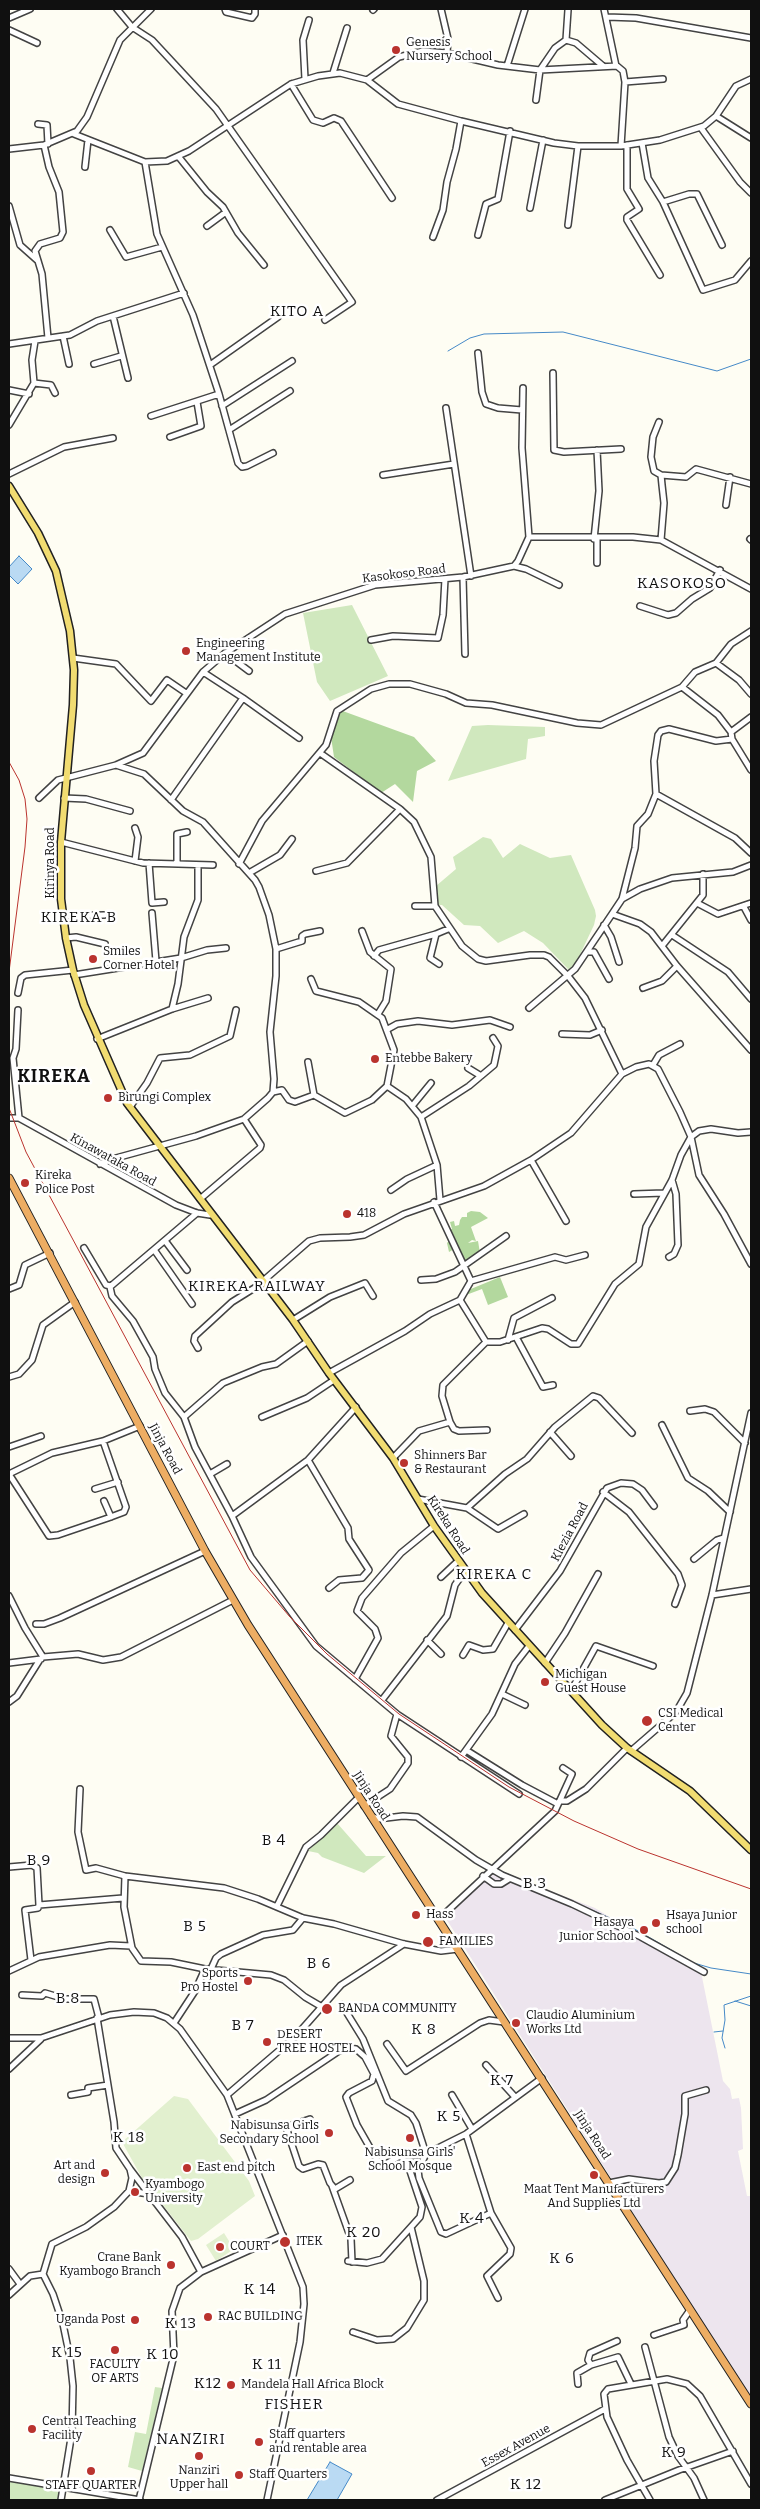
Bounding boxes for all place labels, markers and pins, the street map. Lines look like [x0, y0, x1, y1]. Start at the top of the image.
place label: Genesis Nursery School [406, 36, 492, 64]
marker: Genesis Nursery School [390, 44, 402, 56]
place label: Engineering Management Institute [196, 637, 321, 665]
marker: Engineering Management Institute [180, 645, 192, 657]
place label: Smiles Corner Hotel [103, 945, 175, 973]
marker: Smiles Corner Hotel [87, 953, 99, 965]
place label: Entebbe Bakery [385, 1052, 472, 1066]
marker: Entebbe Bakery [369, 1053, 381, 1065]
place label: Birungi Complex [118, 1091, 211, 1105]
marker: Birungi Complex [102, 1092, 114, 1104]
place label: Kireka Police Post [35, 1169, 95, 1197]
marker: Kireka Police Post [19, 1177, 31, 1189]
place label: 418 [357, 1207, 376, 1221]
marker: 418 [341, 1208, 353, 1220]
place label: Shinners Bar & Restaurant [414, 1449, 487, 1477]
marker: Shinners Bar & Restaurant [398, 1457, 410, 1469]
place label: Michigan Guest House [555, 1668, 626, 1696]
marker: Michigan Guest House [539, 1676, 551, 1688]
place label: CSI Medical Center [658, 1707, 723, 1735]
marker: CSI Medical Center [640, 1714, 654, 1728]
place label: Hass [426, 1908, 453, 1922]
marker: Hass [410, 1909, 422, 1921]
place label: Hsaya Junior school [666, 1909, 737, 1937]
place label: Hasaya Junior School [559, 1916, 634, 1944]
marker: Hsaya Junior school [650, 1917, 662, 1929]
marker: Hasaya Junior School [638, 1924, 650, 1936]
marker: FAMILIES [421, 1935, 435, 1949]
place label: FAMILIES [439, 1935, 494, 1949]
place label: Sports Pro Hostel [180, 1967, 238, 1995]
marker: Sports Pro Hostel [242, 1975, 254, 1987]
marker: BANDA COMMUNITY [320, 2002, 334, 2016]
place label: BANDA COMMUNITY [338, 2002, 457, 2016]
place label: Claudio Aluminium Works Ltd [526, 2009, 635, 2037]
marker: Claudio Aluminium Works Ltd [510, 2017, 522, 2029]
place label: DESERT TREE HOSTEL [277, 2028, 355, 2056]
marker: DESERT TREE HOSTEL [261, 2036, 273, 2048]
place label: Nabisunsa Girls Secondary School [220, 2119, 319, 2147]
marker: Nabisunsa Girls Secondary School [323, 2127, 335, 2139]
marker: Nabisunsa Girls' School Mosque [404, 2132, 416, 2144]
place label: Nabisunsa Girls' School Mosque [365, 2146, 455, 2174]
place label: Art and design [53, 2159, 95, 2187]
place label: East end pitch [197, 2161, 275, 2175]
marker: East end pitch [181, 2162, 193, 2174]
marker: Art and design [99, 2167, 111, 2179]
marker: Maat Tent Manufacturers And Supplies Ltd [588, 2169, 600, 2181]
place label: Kyambogo University [145, 2178, 204, 2206]
place label: Maat Tent Manufacturers And Supplies Ltd [524, 2183, 664, 2211]
marker: Kyambogo University [129, 2186, 141, 2198]
marker: ITEK [278, 2235, 292, 2249]
place label: ITEK [296, 2235, 323, 2249]
place label: COURT [230, 2240, 270, 2254]
marker: COURT [214, 2241, 226, 2253]
place label: Crane Bank Kyambogo Branch [59, 2251, 161, 2279]
marker: Crane Bank Kyambogo Branch [165, 2259, 177, 2271]
place label: RAC BUILDING [218, 2310, 303, 2324]
marker: RAC BUILDING [202, 2311, 214, 2323]
place label: Uganda Post [56, 2313, 125, 2327]
marker: Uganda Post [129, 2314, 141, 2326]
marker: FACULTY OF ARTS [109, 2344, 121, 2356]
place label: FACULTY OF ARTS [89, 2358, 141, 2386]
place label: Mandela Hall Africa Block [241, 2378, 384, 2392]
marker: Mandela Hall Africa Block [225, 2379, 237, 2391]
place label: Central Teaching Facility [42, 2415, 136, 2443]
marker: Central Teaching Facility [26, 2423, 38, 2435]
place label: Staff quarters and rentable area [269, 2428, 367, 2456]
marker: Staff quarters and rentable area [253, 2436, 265, 2448]
marker: Nanziri Upper hall [193, 2450, 205, 2462]
place label: Nanziri Upper hall [170, 2464, 228, 2492]
marker: STAFF QUARTER [85, 2465, 97, 2477]
place label: Staff Quarters [249, 2468, 327, 2482]
marker: Staff Quarters [233, 2469, 245, 2481]
place label: STAFF QUARTER [45, 2479, 137, 2493]

